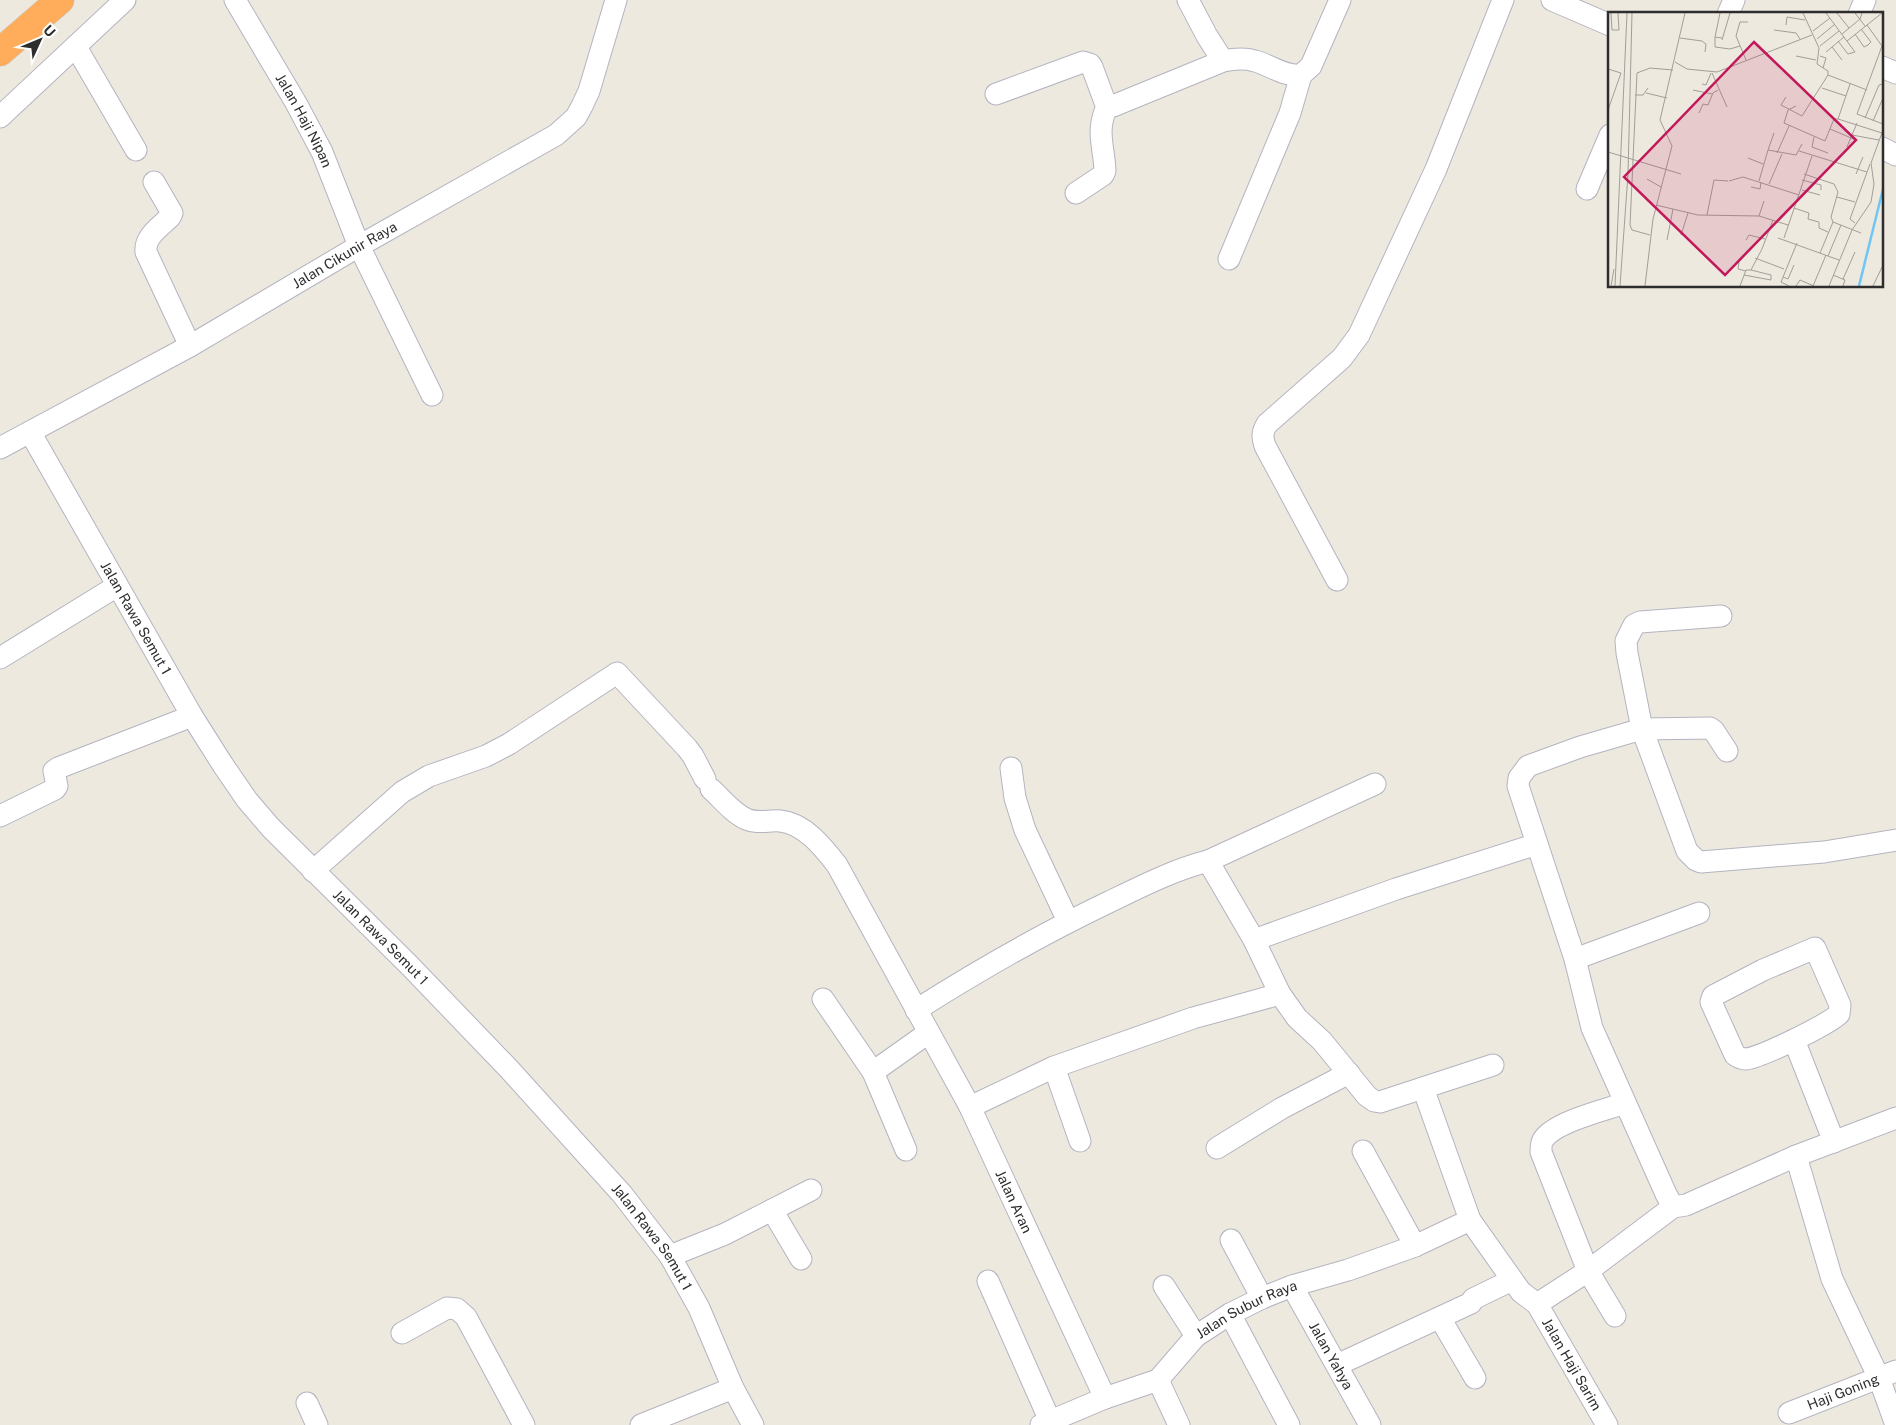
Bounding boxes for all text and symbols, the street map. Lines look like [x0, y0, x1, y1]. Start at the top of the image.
inset map [1608, 12, 1884, 288]
north arrow [15, 15, 65, 65]
text: U [40, 22, 59, 40]
street label: Jalan Haji Nipan [272, 71, 335, 170]
street label: Jalan Cikunir Raya [289, 218, 400, 292]
street label: Jalan Rawa Semut 1 [97, 559, 175, 677]
street label: Jalan Rawa Semut 1 [330, 886, 431, 988]
street label: Jalan Aran [992, 1168, 1035, 1236]
street label: Jalan Rawa Semut 1 [609, 1180, 695, 1293]
street label: Jalan Subur Raya [1193, 1277, 1299, 1342]
street label: Jalan Haji Sarim [1539, 1315, 1605, 1413]
street label: Jalan Yahya [1306, 1319, 1356, 1392]
street label: Haji Goning [1805, 1370, 1881, 1413]

